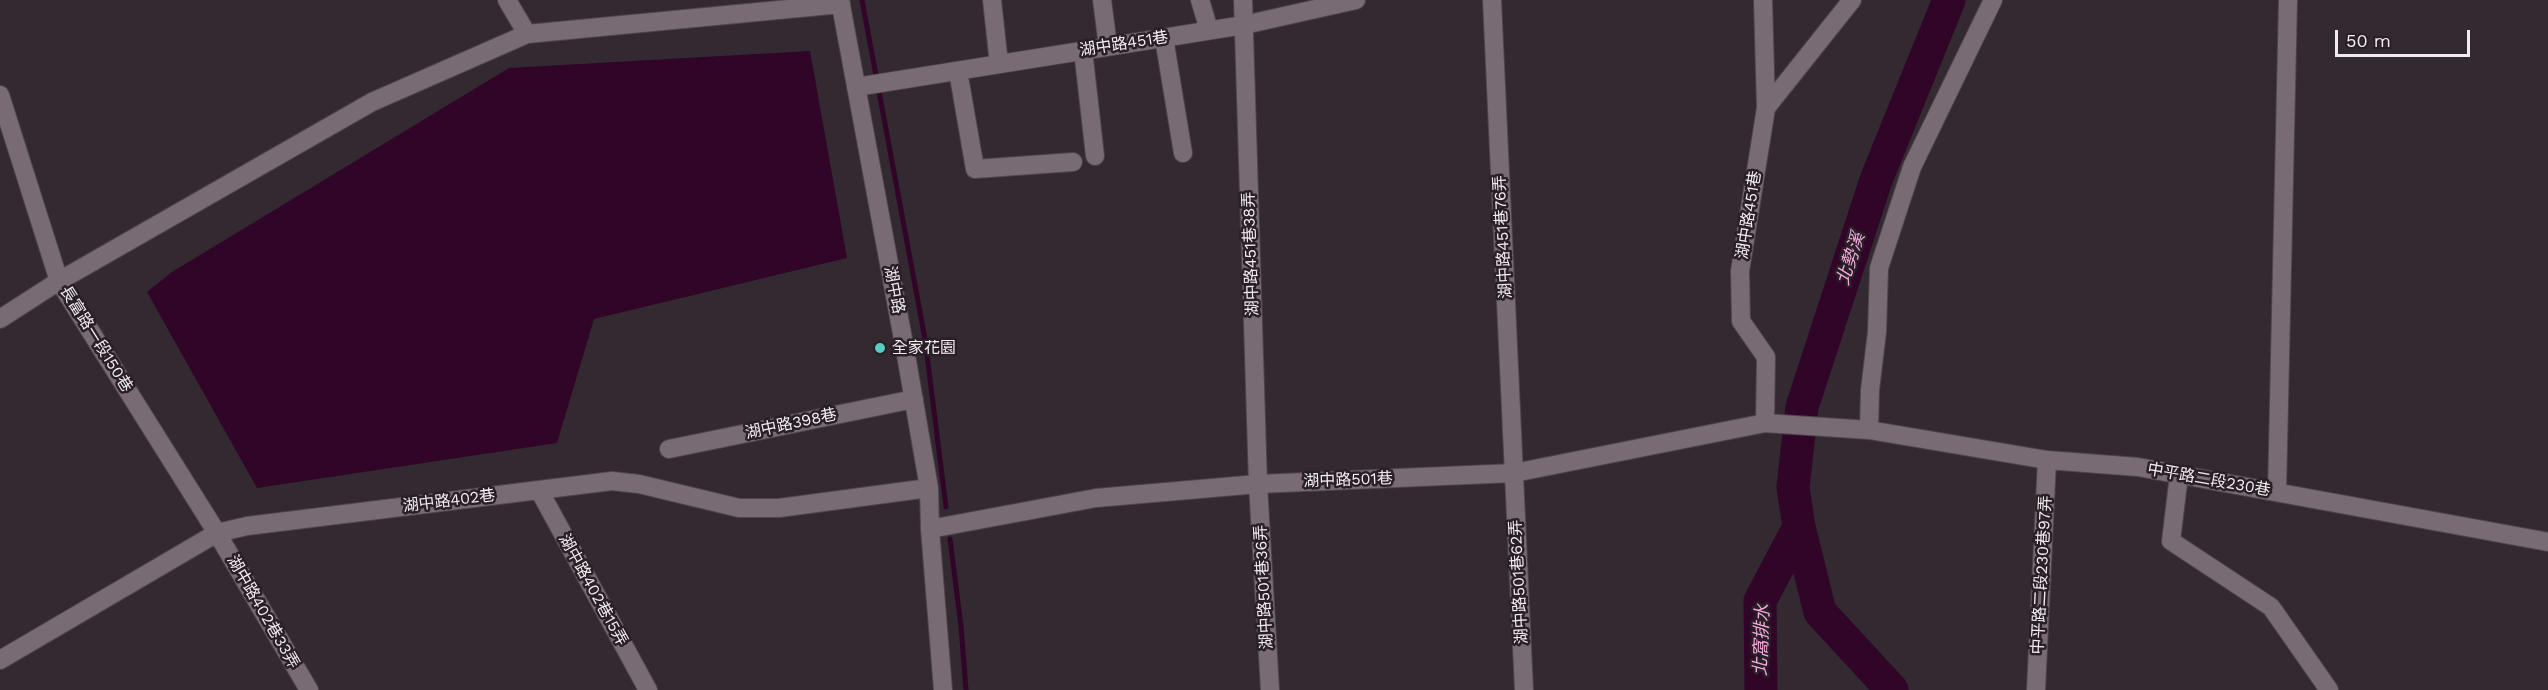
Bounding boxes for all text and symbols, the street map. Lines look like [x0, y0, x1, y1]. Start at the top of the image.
scale bar [2338, 18, 2473, 56]
street label: 湖中路451巷 [1078, 28, 1170, 60]
text: 50 m [2346, 30, 2391, 51]
street label: 湖中路451巷 [1733, 169, 1765, 261]
street label: 湖中路451巷76弄 [1490, 175, 1516, 299]
street label: 湖中路451巷38弄 [1239, 191, 1263, 317]
water label: 北勢溪 [1832, 230, 1870, 288]
street label: 湖中路 [880, 265, 908, 315]
street label: 長富路一段150巷 [56, 282, 136, 396]
place label: 全家花園 [892, 338, 956, 358]
marker: 全家花園 [873, 341, 887, 355]
street label: 湖中路398巷 [743, 405, 839, 443]
street label: 中平路二段230巷 [2146, 460, 2272, 500]
street label: 湖中路501巷 [1303, 469, 1393, 491]
street label: 湖中路402巷 [402, 486, 496, 516]
street label: 中平路二段230巷97弄 [2028, 495, 2056, 655]
street label: 湖中路501巷62弄 [1506, 519, 1532, 645]
street label: 湖中路501巷36弄 [1251, 524, 1277, 650]
street label: 湖中路402巷15弄 [554, 531, 632, 649]
street label: 湖中路402巷33弄 [223, 552, 303, 672]
water label: 北窩排水 [1750, 604, 1774, 676]

